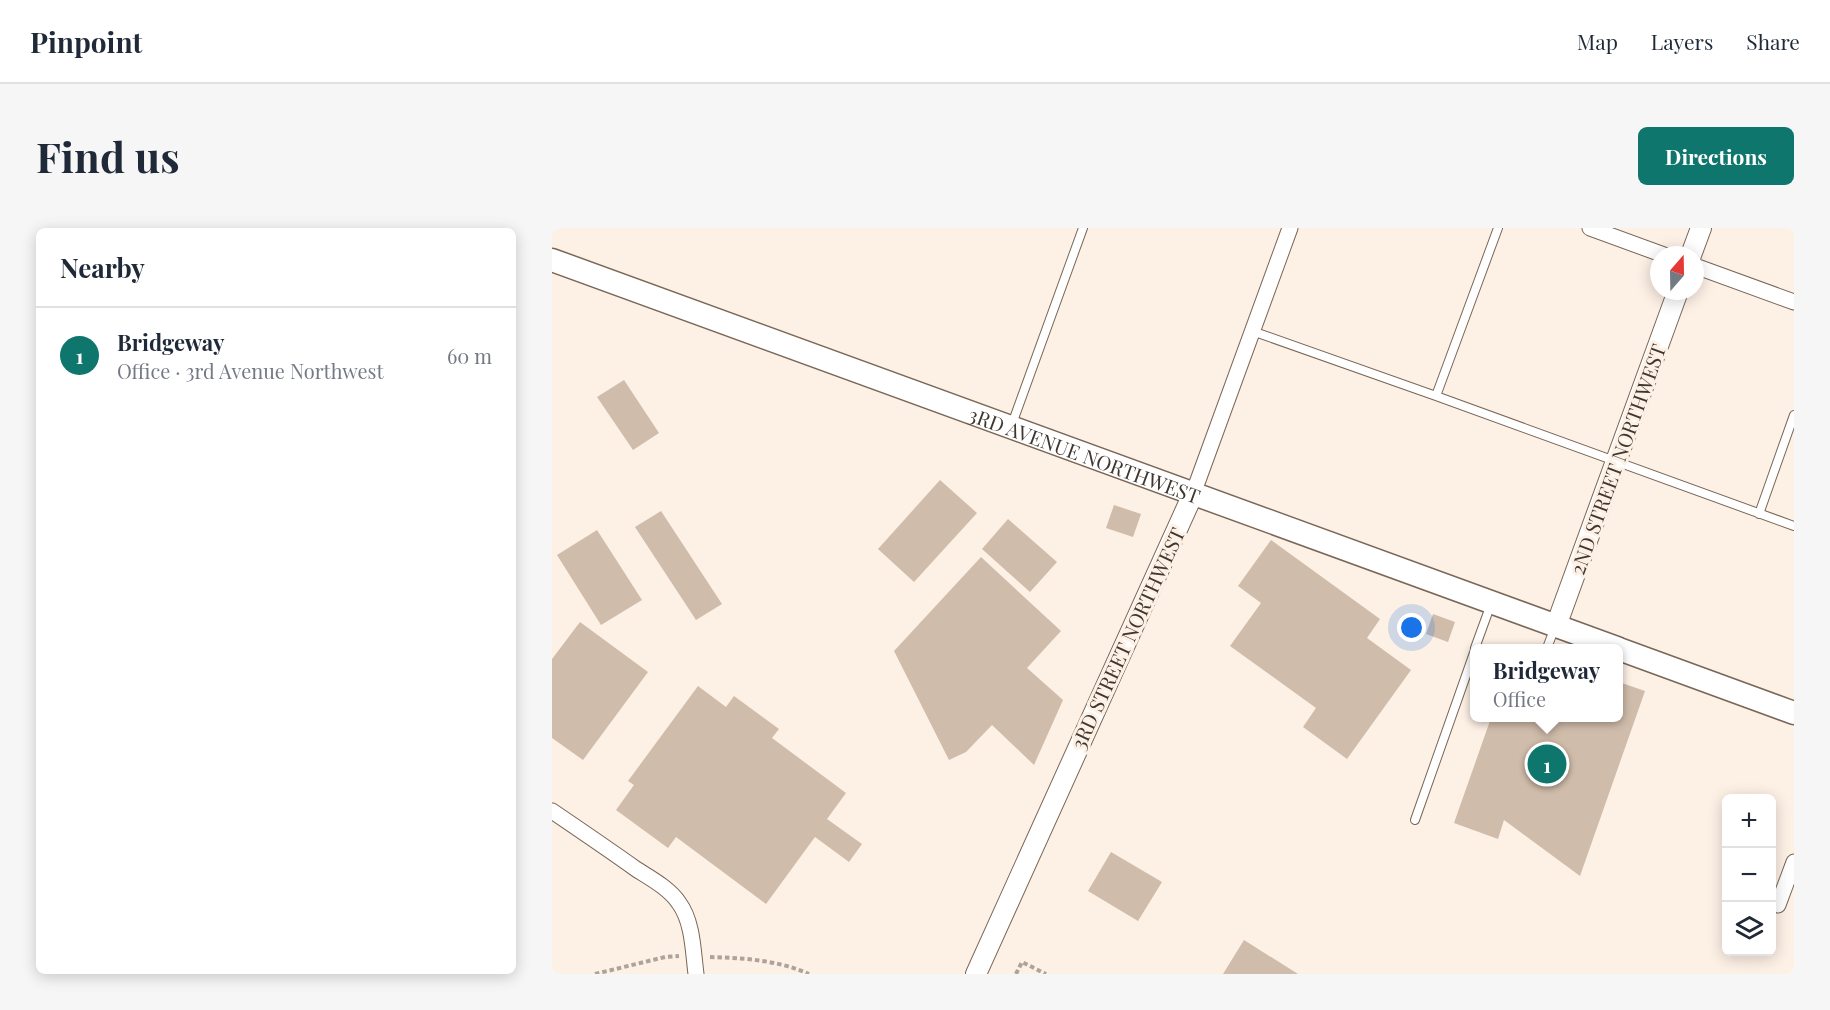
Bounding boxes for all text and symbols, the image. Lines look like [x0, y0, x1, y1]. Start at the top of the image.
text: Pinpoint [30, 23, 142, 60]
text: Map [1577, 27, 1618, 55]
text: Layers [1651, 27, 1713, 55]
text: Share [1746, 27, 1800, 55]
button: Directions [1638, 127, 1794, 185]
text: Find us [36, 128, 180, 184]
north arrow [1650, 246, 1704, 300]
text: Nearby [60, 250, 145, 285]
text: Bridgeway [117, 327, 224, 357]
street label: 2ND STREET NORTHWEST [1563, 340, 1671, 578]
text: 1 [76, 342, 83, 369]
text: 60 m [447, 342, 492, 369]
text: Office · 3rd Avenue Northwest [117, 357, 384, 384]
street label: 3RD AVENUE NORTHWEST [965, 400, 1204, 509]
street label: 3RD STREET NORTHWEST [1064, 523, 1190, 753]
your location [1397, 613, 1426, 642]
popup [1470, 644, 1623, 722]
text: Bridgeway [1493, 655, 1600, 685]
text: Office [1493, 685, 1546, 712]
pin: 1 [1528, 742, 1566, 786]
map controls [1722, 794, 1776, 956]
button: + [1722, 794, 1776, 848]
button: − [1722, 848, 1776, 902]
button: layers [1722, 902, 1776, 956]

